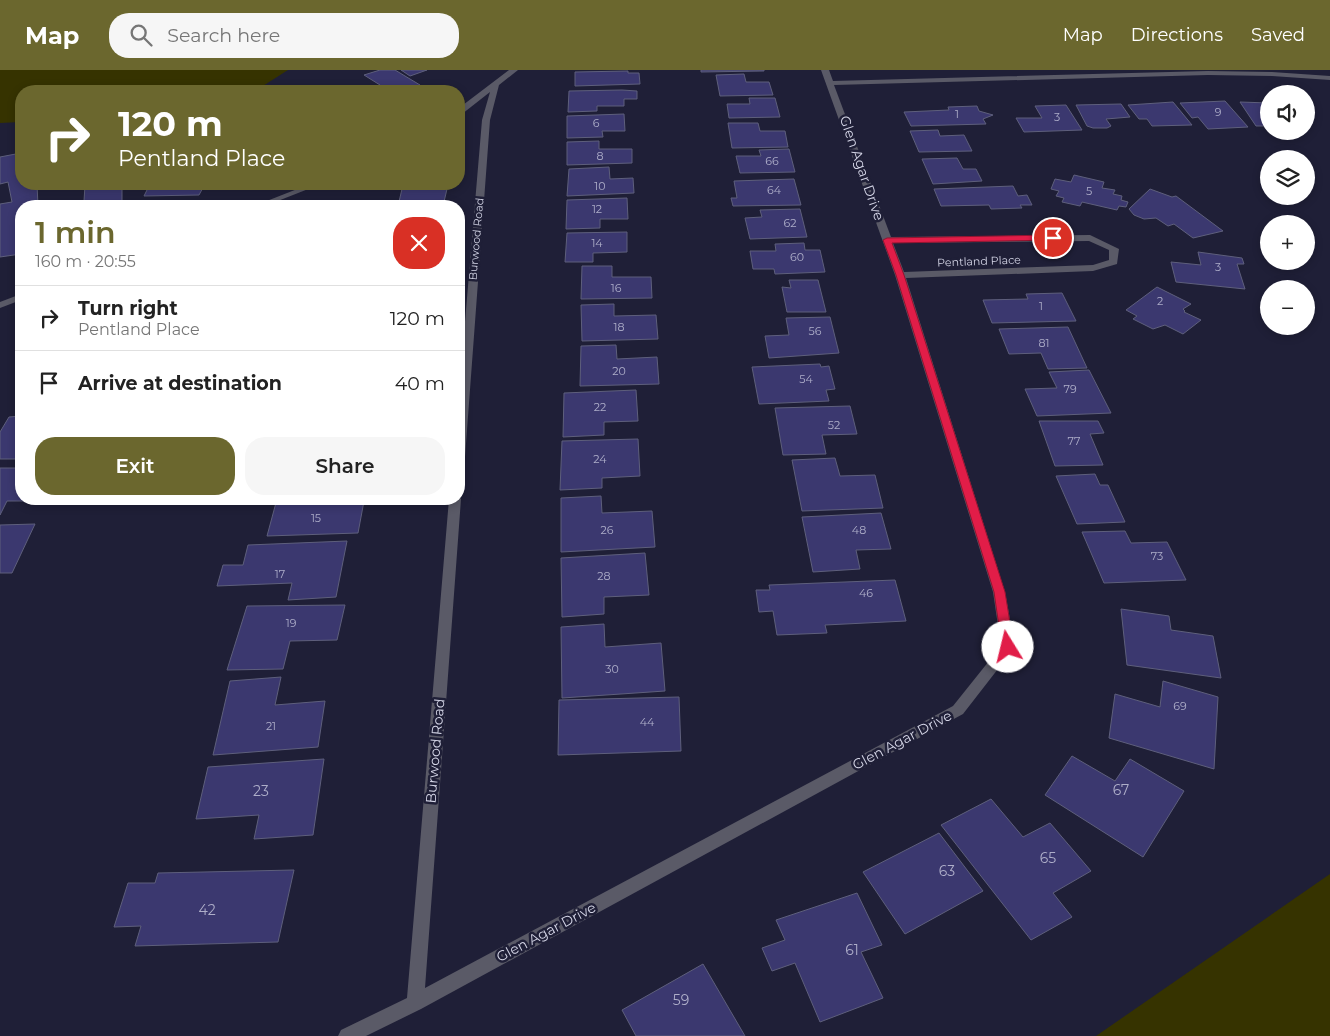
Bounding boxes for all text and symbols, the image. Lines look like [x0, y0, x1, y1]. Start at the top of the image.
search box [109, 13, 459, 58]
text: Map [25, 21, 79, 50]
icon: search [127, 21, 155, 49]
text: Search here [167, 24, 280, 47]
text: Map [1063, 24, 1103, 46]
text: Directions [1131, 24, 1223, 46]
text: Saved [1251, 24, 1305, 46]
map controls [1260, 85, 1315, 335]
button: sound [1260, 85, 1315, 140]
text: 120 m [118, 102, 223, 145]
icon: right [35, 105, 100, 170]
house number: 9 [1215, 105, 1222, 119]
house number: 1 [955, 107, 959, 121]
house number: 3 [1054, 110, 1060, 124]
street label: Glen Agar Drive [836, 113, 888, 223]
house number: 6 [593, 116, 600, 130]
text: Pentland Place [118, 145, 285, 172]
house number: 8 [596, 149, 604, 163]
button: layers [1260, 150, 1315, 205]
house number: 66 [765, 154, 779, 168]
house number: 10 [594, 179, 606, 193]
house number: 64 [767, 183, 782, 197]
house number: 5 [1086, 184, 1092, 198]
street label: Burwood Road [465, 197, 487, 281]
house number: 12 [592, 202, 602, 216]
text: 1 min [35, 214, 116, 251]
button: + [1260, 215, 1315, 270]
house number: 62 [784, 216, 796, 230]
button: close [393, 217, 445, 269]
pin [1032, 217, 1074, 259]
icon: arrive [1039, 224, 1067, 252]
house number: 14 [591, 236, 603, 250]
house number: 60 [790, 250, 804, 264]
text: 160 m · 20:55 [35, 252, 136, 271]
street label: Pentland Place [937, 253, 1021, 269]
house number: 3 [1215, 260, 1221, 274]
button: − [1260, 280, 1315, 335]
house number: 16 [611, 281, 622, 295]
house number: 2 [1157, 294, 1163, 308]
text: Turn right [78, 297, 178, 320]
house number: 1 [1039, 299, 1043, 313]
icon: right [35, 304, 63, 332]
text: 120 m [390, 307, 445, 330]
text: Pentland Place [78, 320, 200, 339]
house number: 18 [614, 320, 625, 334]
house number: 56 [809, 324, 822, 338]
house number: 81 [1039, 336, 1050, 350]
house number: 20 [612, 364, 626, 378]
icon: arrive [35, 369, 63, 397]
text: Arrive at destination [78, 372, 282, 395]
text: 40 m [395, 372, 445, 395]
house number: 54 [799, 372, 813, 386]
house number: 79 [1063, 382, 1077, 396]
house number: 22 [594, 400, 606, 414]
house number: 52 [828, 418, 840, 432]
house number: 77 [1068, 434, 1080, 448]
button: Exit [35, 437, 235, 495]
button: Share [245, 437, 445, 495]
house number: 24 [593, 452, 607, 466]
house number: 15 [311, 511, 321, 525]
house number: 26 [601, 523, 614, 537]
house number: 48 [852, 523, 866, 537]
house number: 73 [1151, 549, 1163, 563]
house number: 17 [275, 567, 285, 581]
house number: 28 [597, 569, 611, 583]
house number: 46 [859, 586, 873, 600]
house number: 19 [286, 616, 297, 630]
position arrow [981, 620, 1033, 672]
house number: 30 [605, 662, 619, 676]
street label: Burwood Road [421, 698, 449, 804]
house number: 69 [1173, 699, 1187, 713]
street label: Glen Agar Drive [849, 706, 955, 774]
house number: 44 [640, 715, 655, 729]
house number: 21 [266, 719, 276, 733]
house number: 67 [1113, 781, 1129, 799]
house number: 23 [253, 782, 269, 800]
house number: 65 [1040, 849, 1056, 867]
house number: 63 [939, 862, 955, 880]
street label: Glen Agar Drive [493, 898, 599, 966]
house number: 42 [198, 901, 216, 919]
house number: 61 [845, 941, 859, 959]
house number: 59 [673, 991, 689, 1009]

